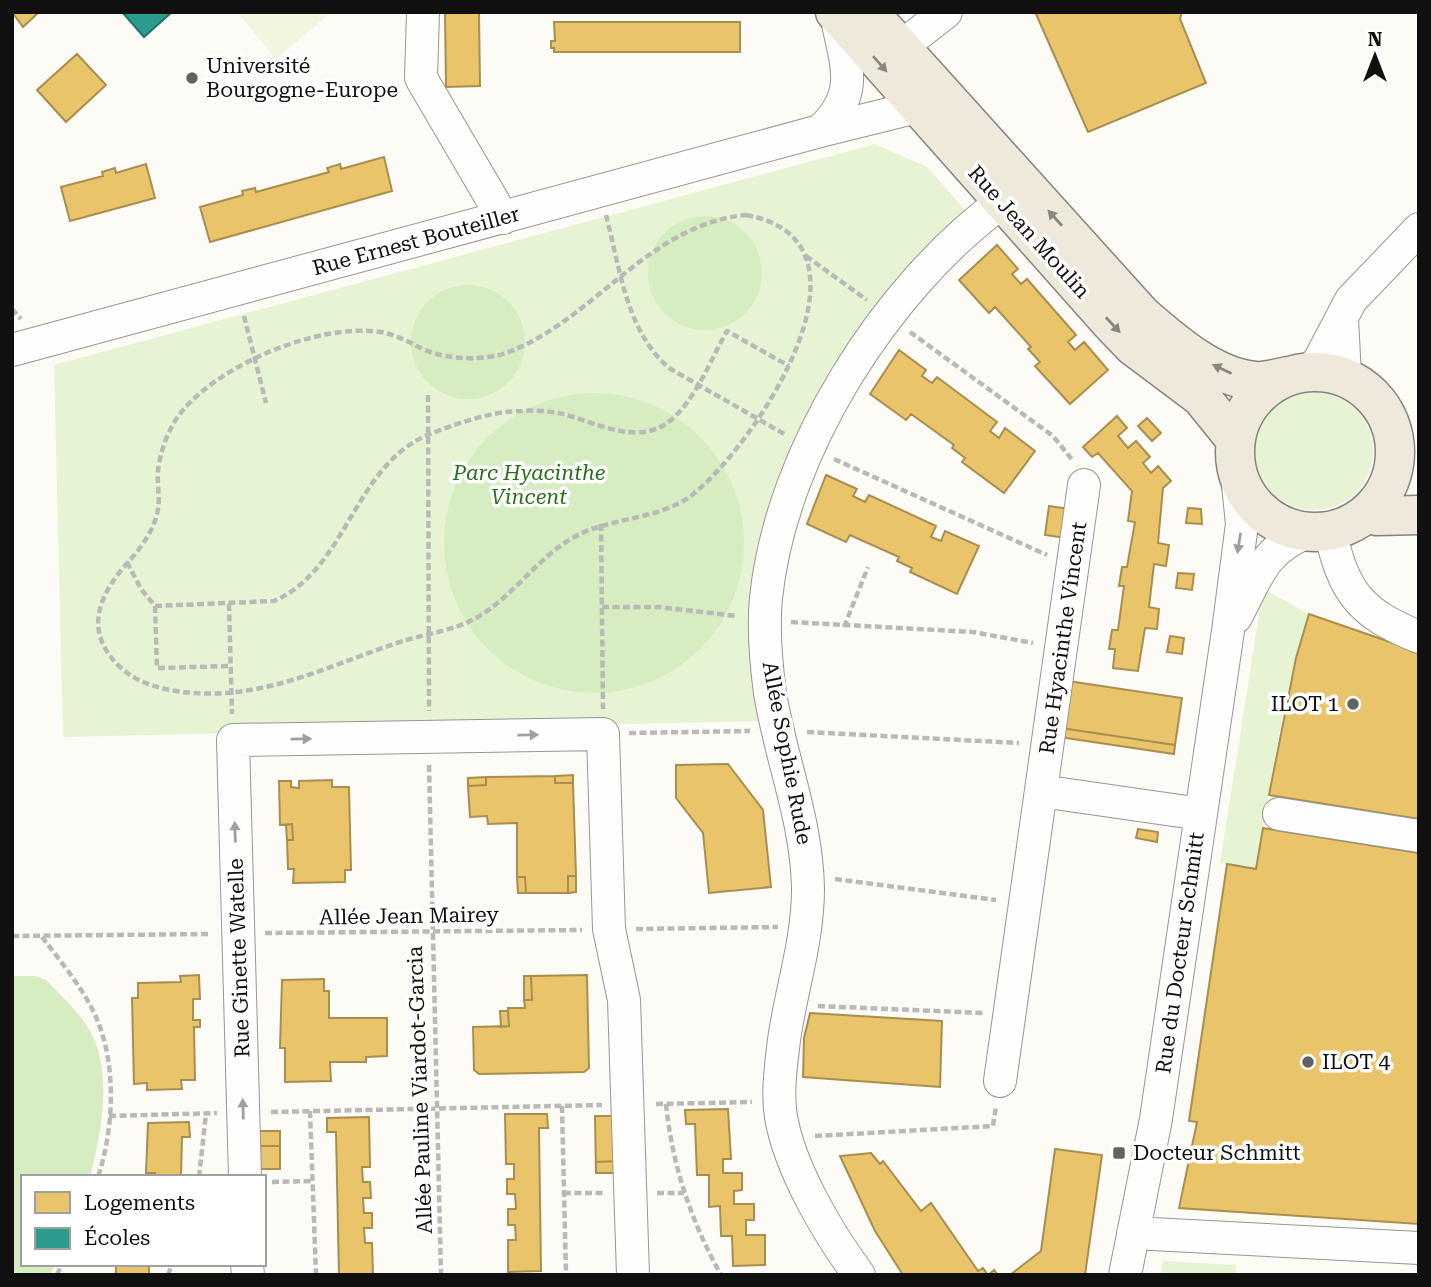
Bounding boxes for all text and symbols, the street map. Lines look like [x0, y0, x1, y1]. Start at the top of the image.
north arrow [1340, 21, 1410, 91]
text: N [1368, 28, 1383, 51]
place label: Université Bourgogne-Europe [206, 54, 398, 102]
one-way arrow [872, 55, 887, 72]
marker: Université Bourgogne-Europe [184, 70, 200, 86]
street label: Rue Jean Moulin [963, 161, 1095, 303]
street label: Rue Ernest Bouteiller [310, 202, 523, 280]
one-way arrow [1048, 210, 1063, 227]
one-way arrow [1105, 316, 1121, 334]
one-way arrow [1212, 364, 1232, 375]
park label: Parc Hyacinthe Vincent [452, 461, 605, 509]
street label: Rue Hyacinthe Vincent [1035, 520, 1091, 756]
one-way arrow [1234, 532, 1245, 554]
street label: Allée Sophie Rude [757, 659, 817, 847]
place label: ILOT 1 [1271, 692, 1339, 716]
marker: ILOT 1 [1345, 696, 1361, 712]
one-way arrow [518, 729, 540, 741]
one-way arrow [290, 733, 312, 744]
one-way arrow [229, 821, 241, 843]
street label: Rue du Docteur Schmitt [1151, 831, 1209, 1075]
street label: Rue Ginette Watelle [224, 858, 254, 1058]
street label: Allée Jean Mairey [319, 902, 500, 930]
street label: Allée Pauline Viardot-Garcia [403, 945, 437, 1234]
place label: ILOT 4 [1322, 1050, 1390, 1074]
marker: ILOT 4 [1300, 1054, 1316, 1070]
one-way arrow [237, 1097, 249, 1119]
place label: Docteur Schmitt [1133, 1141, 1301, 1165]
marker: Docteur Schmitt [1111, 1145, 1127, 1161]
legend [21, 1175, 266, 1266]
text: Logements [84, 1191, 195, 1215]
text: Écoles [84, 1225, 150, 1250]

